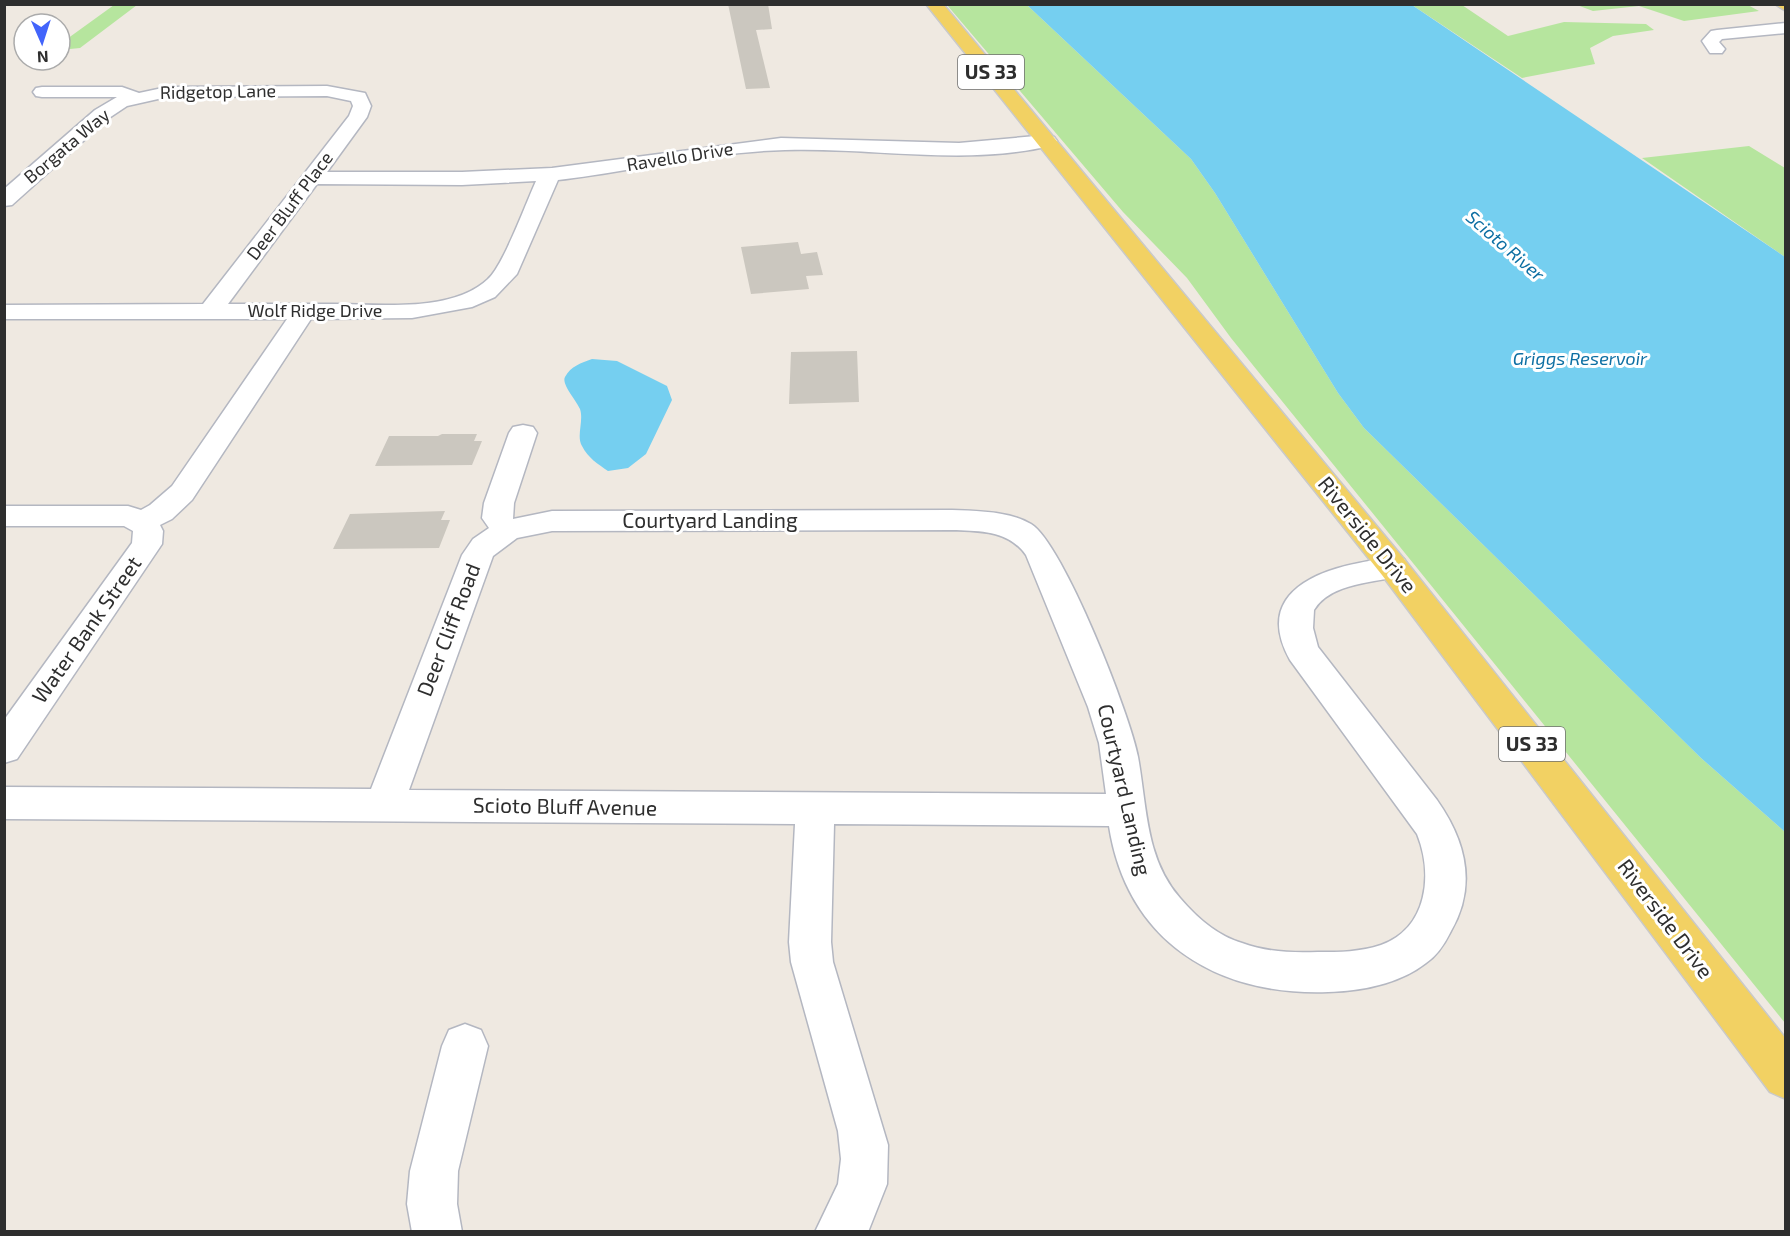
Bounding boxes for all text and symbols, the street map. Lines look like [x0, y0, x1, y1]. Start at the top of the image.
north arrow [12, 12, 72, 72]
text: N [37, 48, 49, 67]
road number: US 33 [958, 55, 1024, 89]
street label: Ridgetop Lane [160, 79, 276, 103]
street label: Borgata Way [19, 103, 114, 187]
street label: Ravello Drive [625, 137, 735, 175]
street label: Deer Bluff Place [241, 147, 337, 264]
water label: Scioto River [1462, 205, 1550, 286]
street label: Wolf Ridge Drive [247, 299, 383, 321]
water label: Griggs Reservoir [1513, 347, 1648, 369]
street label: Riverside Drive [1314, 471, 1423, 597]
street label: Courtyard Landing [622, 507, 798, 532]
street label: Water Bank Street [26, 551, 146, 707]
street label: Deer Cliff Road [411, 559, 484, 700]
street label: Courtyard Landing [1094, 701, 1157, 878]
road number: US 33 [1499, 727, 1565, 761]
street label: Scioto Bluff Avenue [473, 791, 657, 820]
street label: Riverside Drive [1613, 854, 1719, 983]

